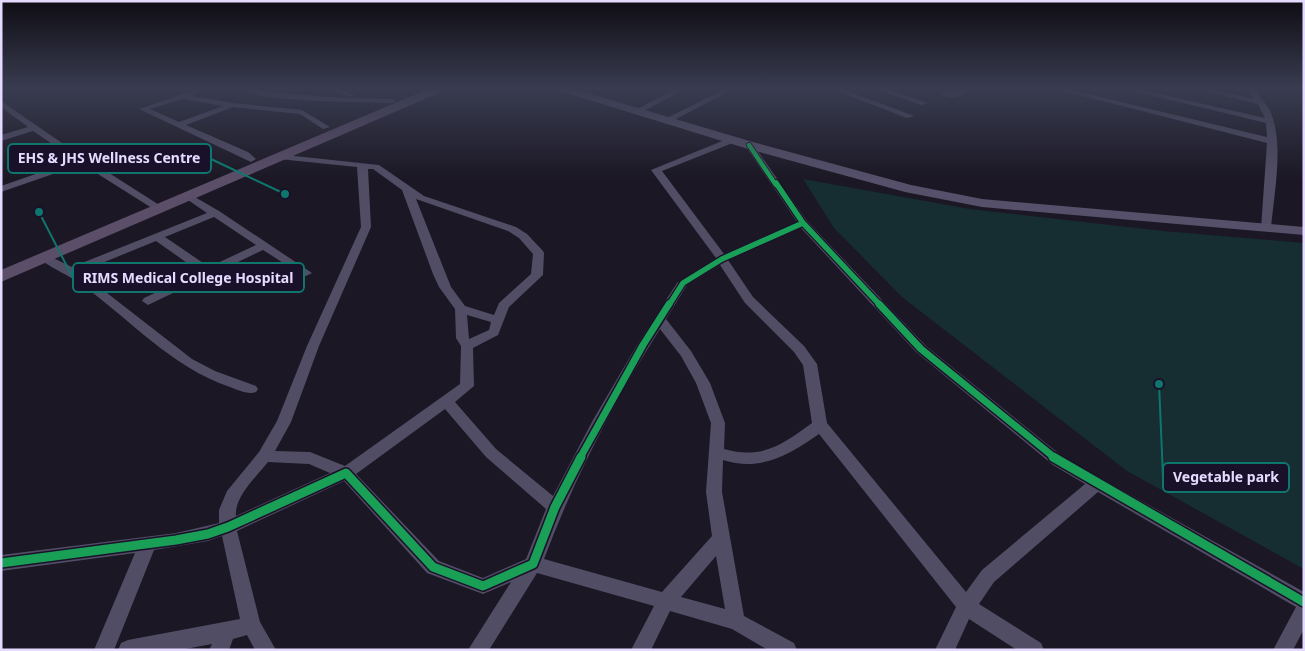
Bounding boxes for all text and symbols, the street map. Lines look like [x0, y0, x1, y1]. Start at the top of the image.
callout: EHS & JHS Wellness Centre [8, 144, 211, 173]
text: EHS & JHS Wellness Centre [18, 148, 200, 167]
callout: RIMS Medical College Hospital [73, 263, 304, 292]
text: RIMS Medical College Hospital [83, 268, 293, 287]
callout: Vegetable park [1163, 463, 1289, 492]
text: Vegetable park [1173, 467, 1279, 486]

